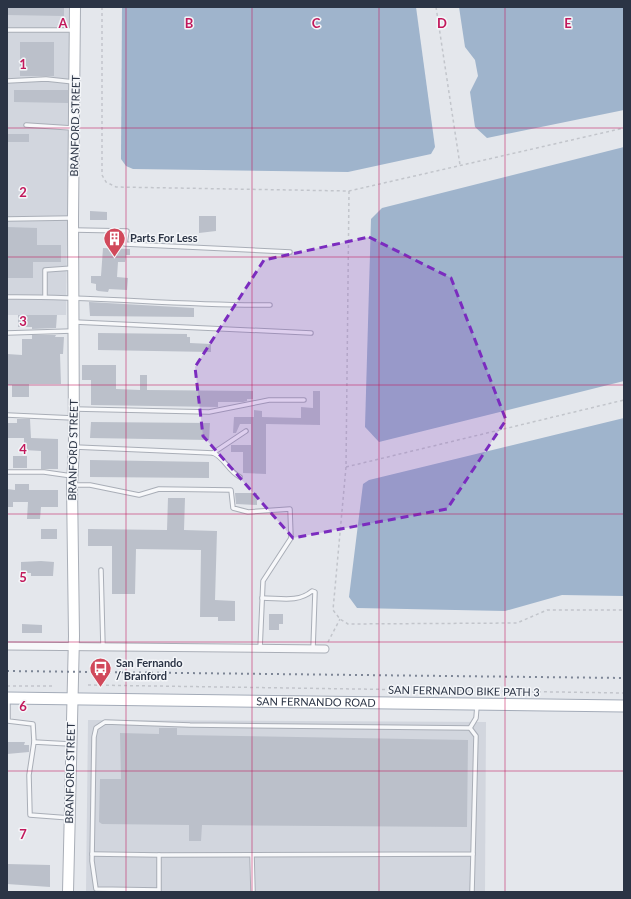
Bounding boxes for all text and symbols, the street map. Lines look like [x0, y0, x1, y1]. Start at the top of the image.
text: A [57, 15, 68, 31]
text: B [185, 15, 194, 31]
text: C [312, 15, 321, 31]
text: D [437, 15, 447, 31]
text: E [564, 15, 572, 31]
text: 1 [19, 56, 27, 72]
street label: BRANFORD STREET [67, 75, 82, 177]
text: 2 [19, 184, 27, 200]
building icon: Parts For Less [101, 225, 127, 258]
place label: Parts For Less [130, 231, 198, 244]
text: 3 [19, 313, 27, 329]
street label: BRANFORD STREET [65, 399, 80, 501]
text: 4 [19, 441, 27, 457]
text: 5 [19, 569, 27, 585]
bus stop icon: San Fernando / Branford [87, 656, 113, 689]
place label: San Fernando / Branford [116, 656, 183, 682]
street label: SAN FERNANDO BIKE PATH 3 [388, 683, 540, 698]
street label: SAN FERNANDO ROAD [256, 694, 376, 709]
text: 6 [19, 698, 27, 714]
street label: BRANFORD STREET [62, 722, 77, 824]
text: 7 [19, 826, 27, 842]

